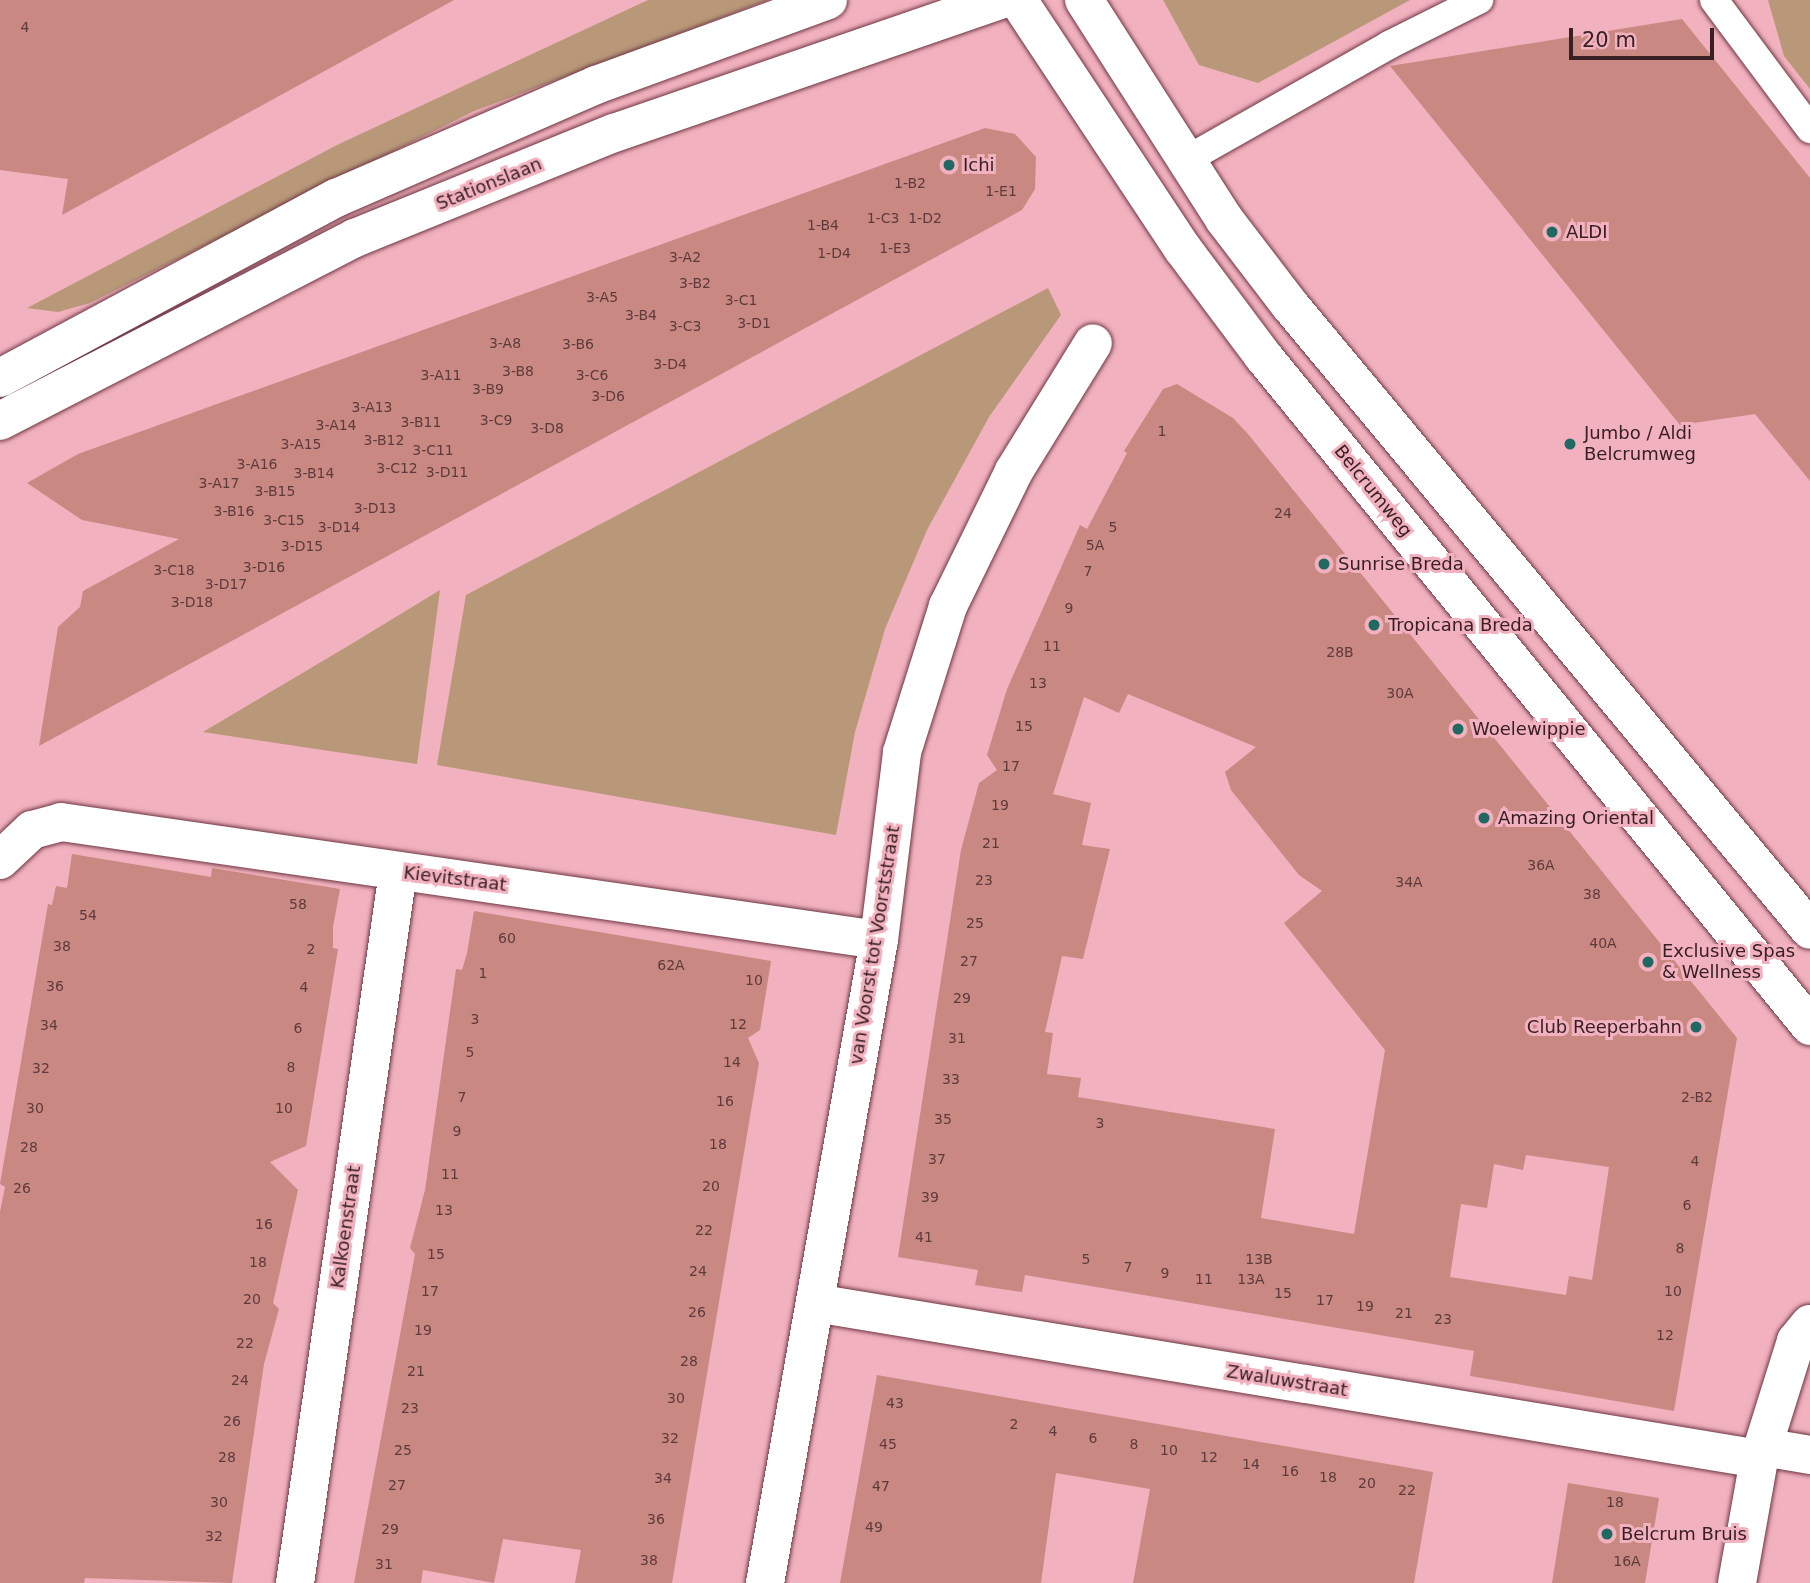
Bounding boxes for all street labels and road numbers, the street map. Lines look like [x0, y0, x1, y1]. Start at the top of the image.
street label: Stationslaan [433, 153, 545, 215]
street label: Belcrumweg [1329, 441, 1417, 541]
street label: van Voorst tot Voorststraat [845, 824, 905, 1066]
street label: Kievitstraat [402, 862, 508, 896]
street label: Kalkoenstraat [327, 1164, 365, 1290]
street label: Zwaluwstraat [1225, 1361, 1349, 1401]

